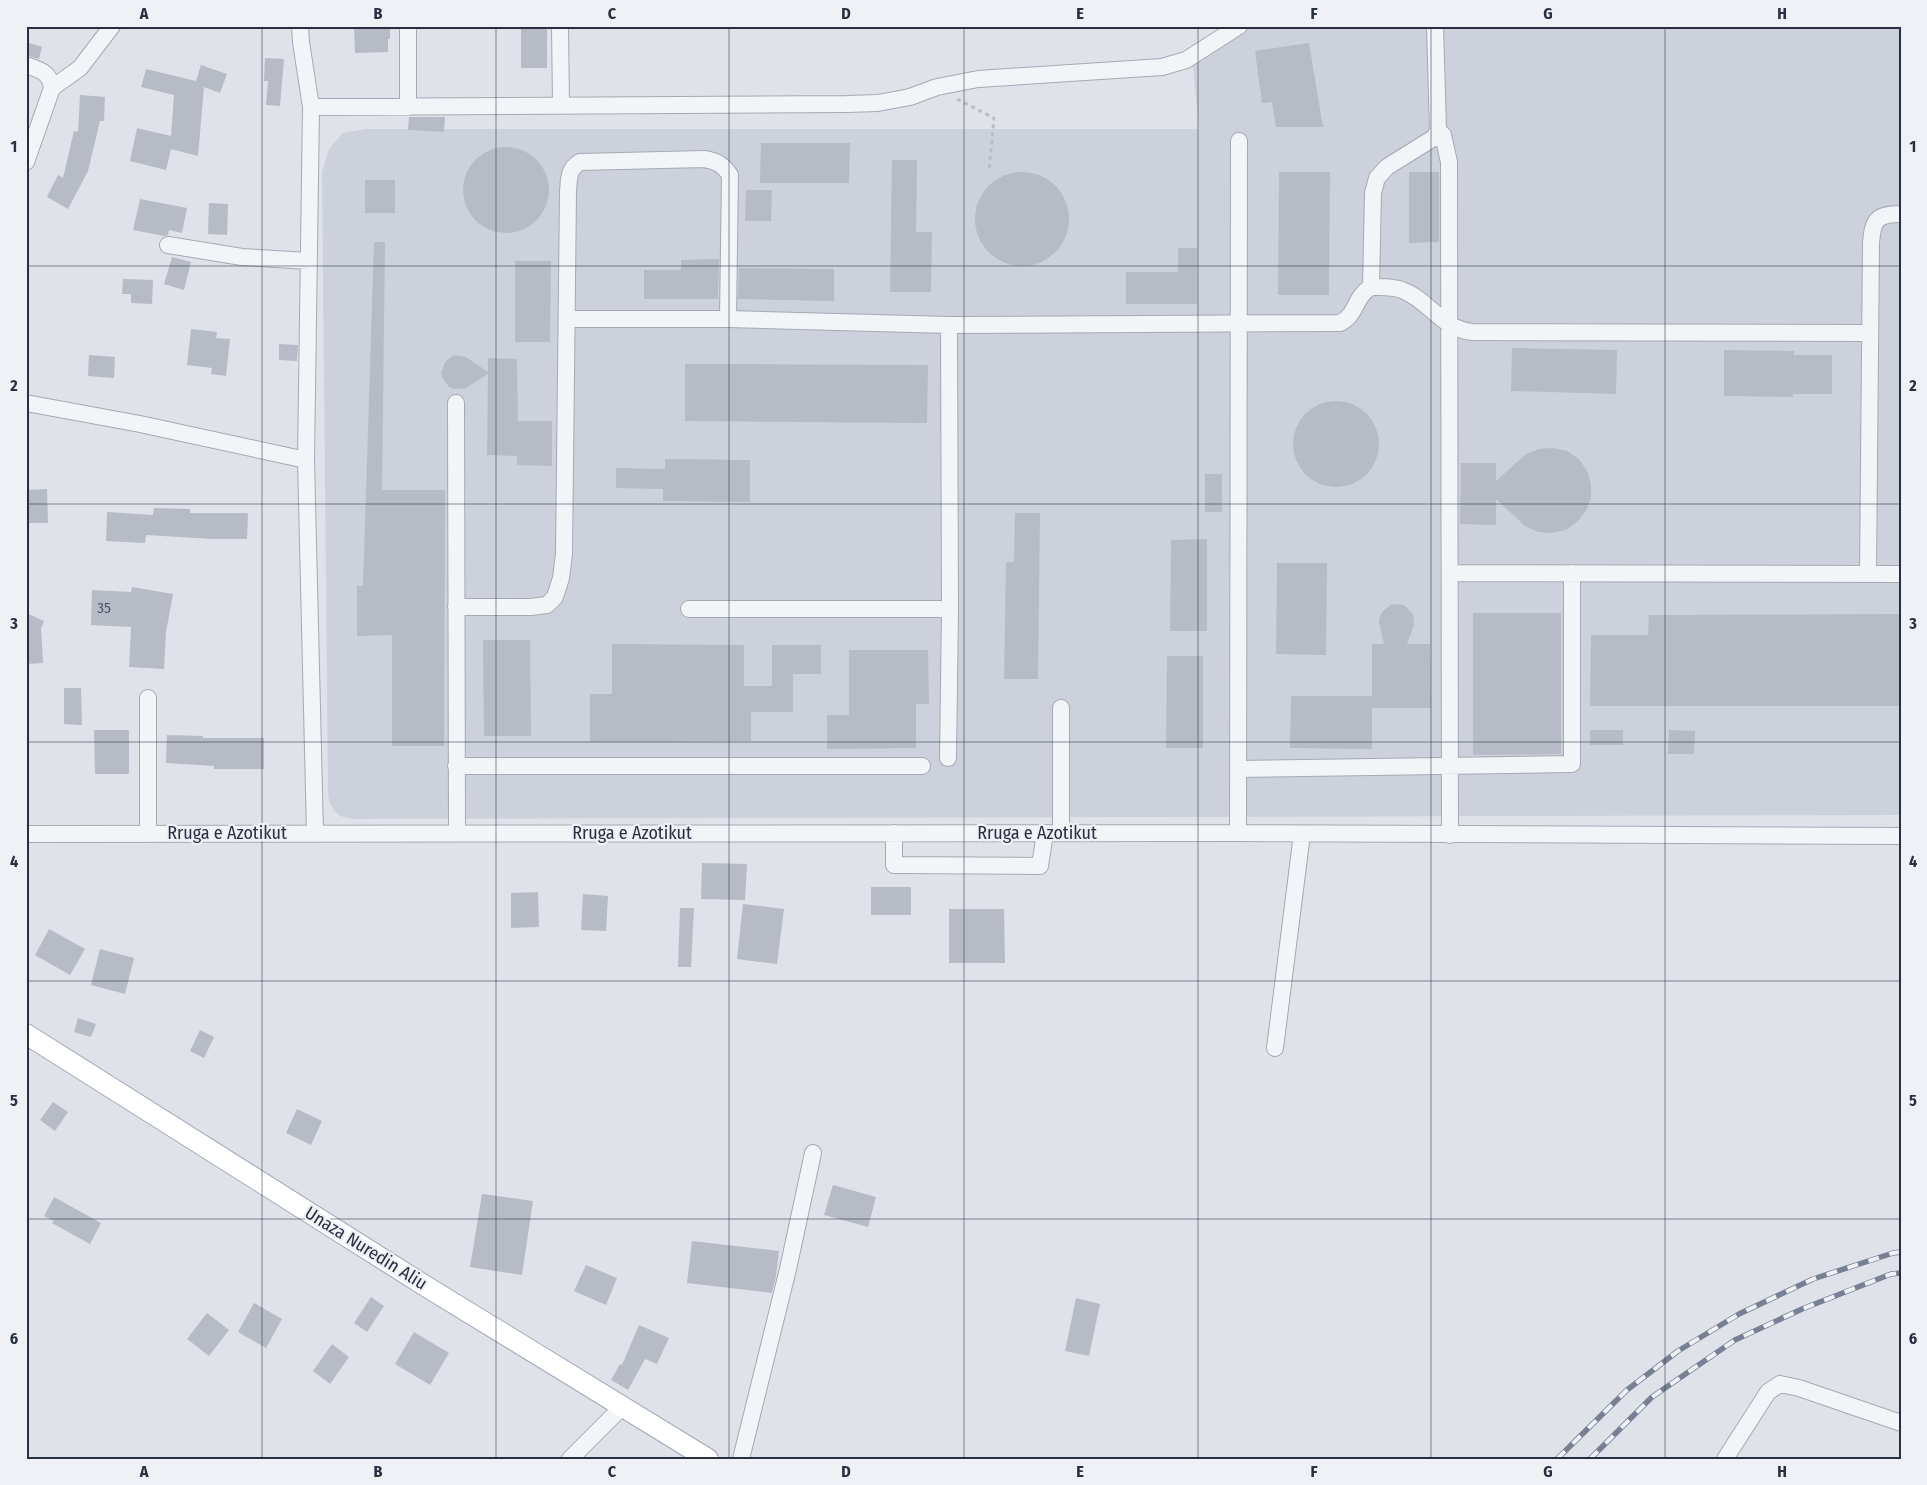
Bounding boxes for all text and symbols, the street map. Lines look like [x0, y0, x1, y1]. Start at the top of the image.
text: A [139, 4, 149, 23]
text: B [374, 4, 383, 23]
text: C [608, 4, 617, 23]
text: D [841, 4, 851, 23]
text: E [1076, 4, 1084, 23]
text: F [1310, 4, 1318, 23]
text: G [1543, 4, 1553, 23]
text: H [1777, 4, 1787, 23]
text: 1 [11, 137, 17, 156]
text: 1 [1910, 137, 1916, 156]
text: 2 [9, 376, 18, 395]
text: 2 [1908, 376, 1917, 395]
house number: 35 [97, 599, 111, 617]
text: 3 [9, 614, 18, 633]
text: 3 [1908, 614, 1917, 633]
street label: Rruga e Azotikut [167, 822, 287, 844]
street label: Rruga e Azotikut [572, 822, 692, 844]
street label: Rruga e Azotikut [977, 822, 1097, 844]
text: 4 [10, 852, 18, 871]
text: 4 [1909, 852, 1917, 871]
text: 5 [10, 1091, 18, 1110]
text: 5 [1909, 1091, 1917, 1110]
street label: Unaza Nuredin Aliu [301, 1202, 431, 1294]
text: 6 [10, 1329, 18, 1348]
text: 6 [1909, 1329, 1917, 1348]
text: A [139, 1462, 149, 1481]
text: B [374, 1462, 383, 1481]
text: C [608, 1462, 617, 1481]
text: D [841, 1462, 851, 1481]
text: E [1076, 1462, 1084, 1481]
text: F [1310, 1462, 1318, 1481]
text: G [1543, 1462, 1553, 1481]
text: H [1777, 1462, 1787, 1481]

